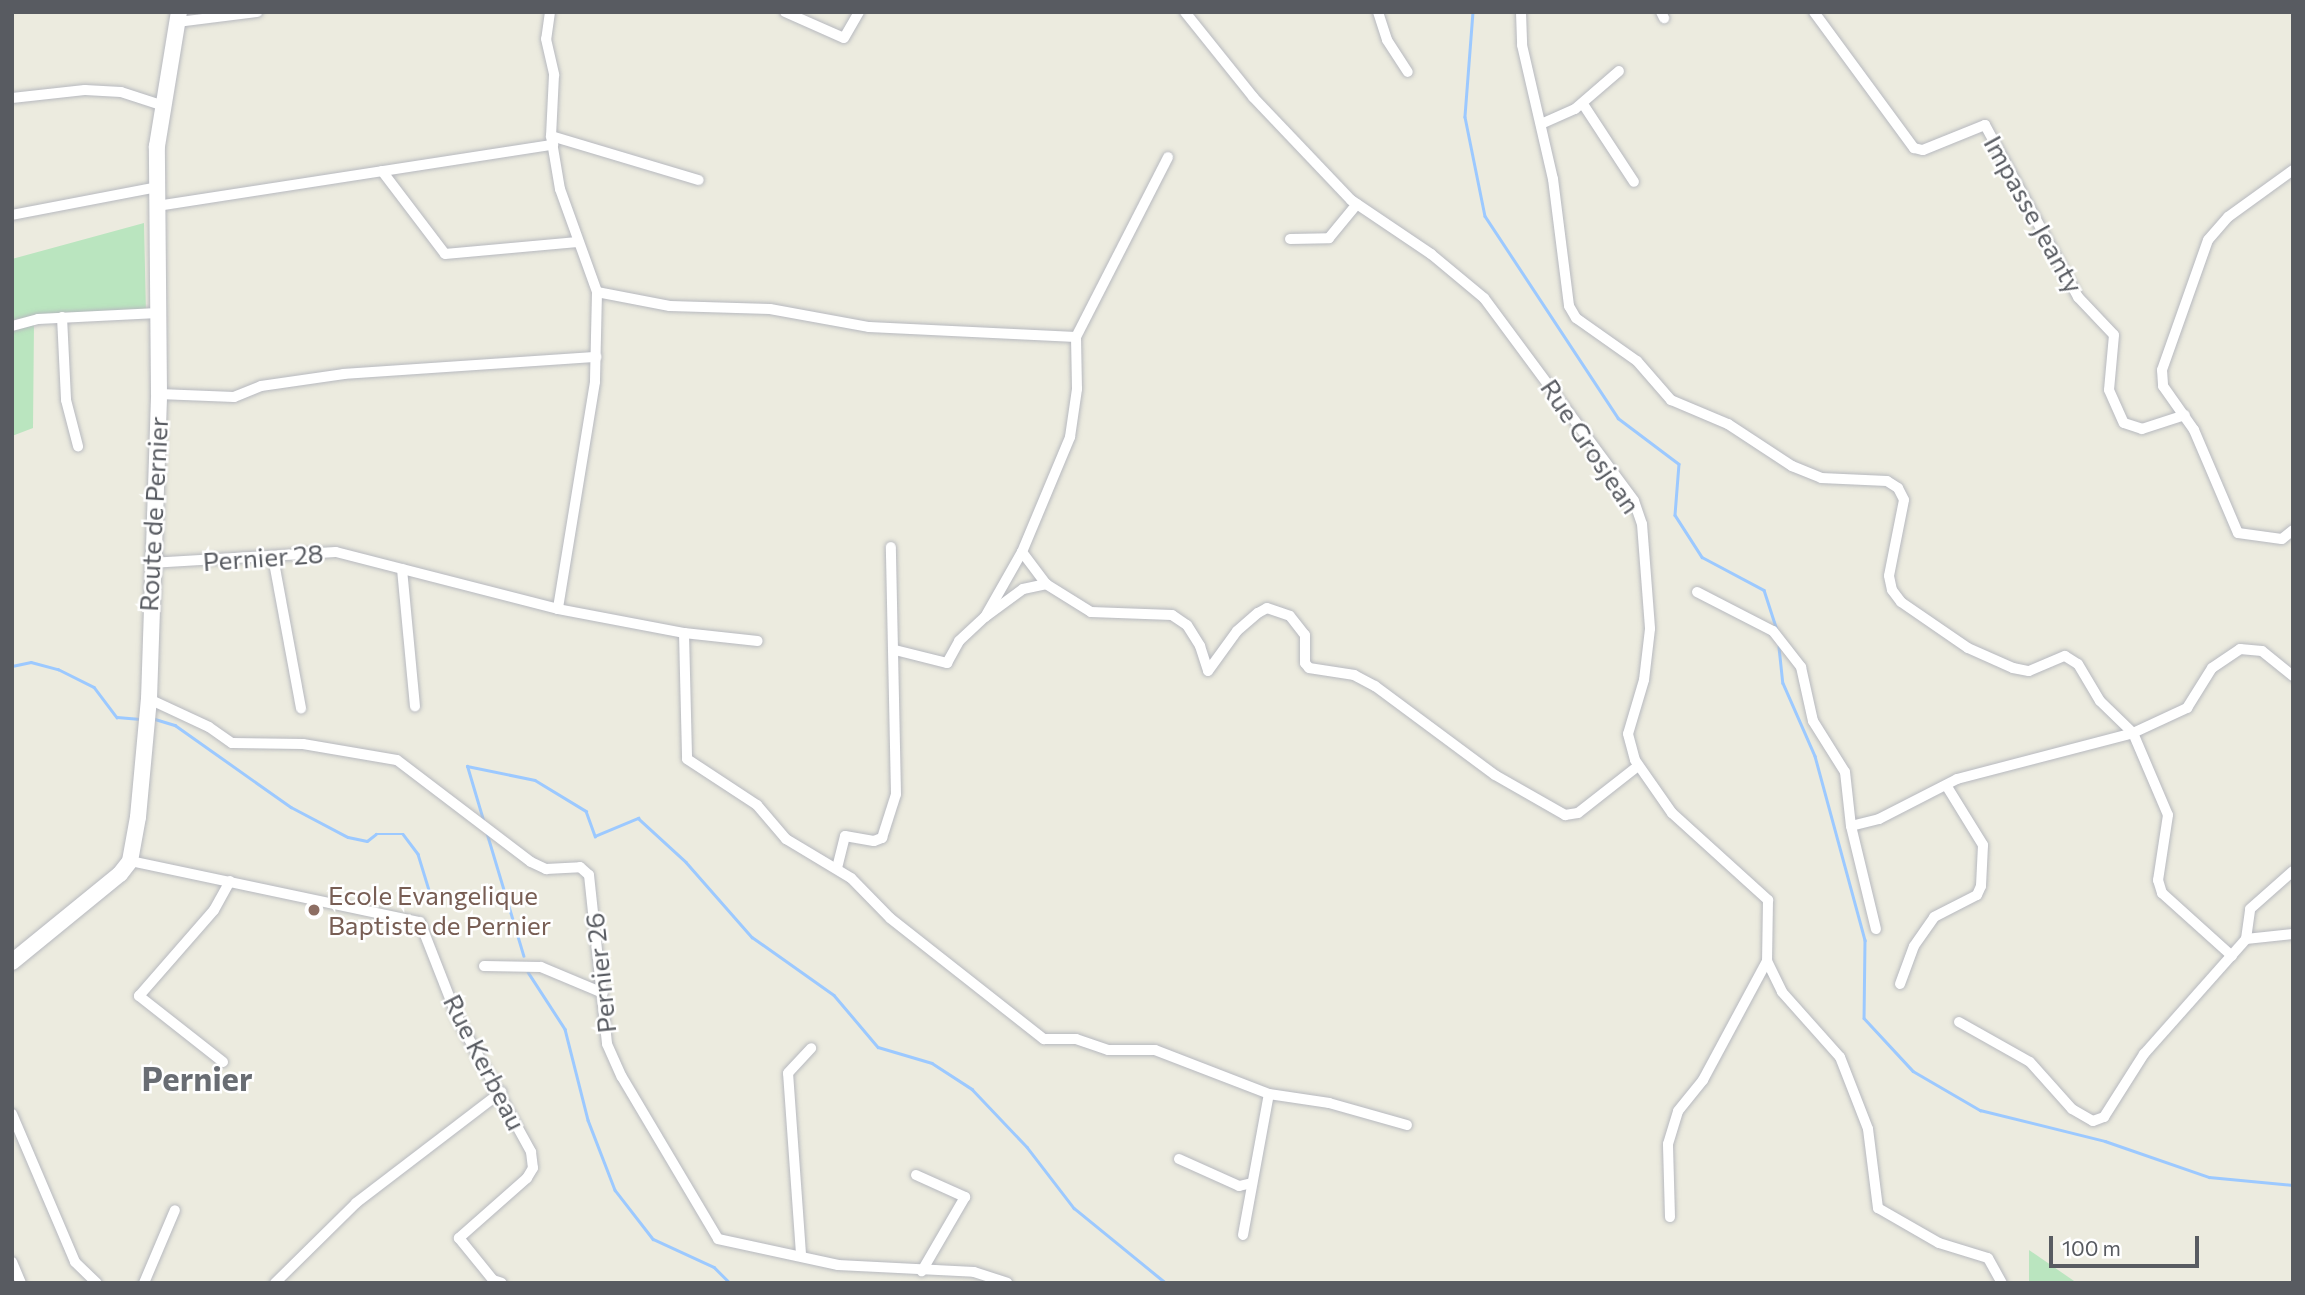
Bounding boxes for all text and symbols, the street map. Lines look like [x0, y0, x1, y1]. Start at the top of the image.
street label: Impasse Jeanty [1978, 130, 2090, 298]
street label: Rue Grosjean [1535, 373, 1647, 519]
street label: Route de Pernier [132, 416, 174, 612]
street label: Pernier 28 [202, 537, 324, 577]
place label: Ecole Evangelique Baptiste de Pernier [328, 879, 551, 940]
marker: Ecole Evangelique Baptiste de Pernier [306, 902, 322, 918]
street label: Pernier 26 [578, 911, 622, 1035]
street label: Rue Kerbeau [437, 989, 533, 1135]
district label: Pernier [141, 1058, 253, 1098]
scale bar [2053, 1222, 2204, 1266]
text: 100 m [2062, 1235, 2121, 1260]

